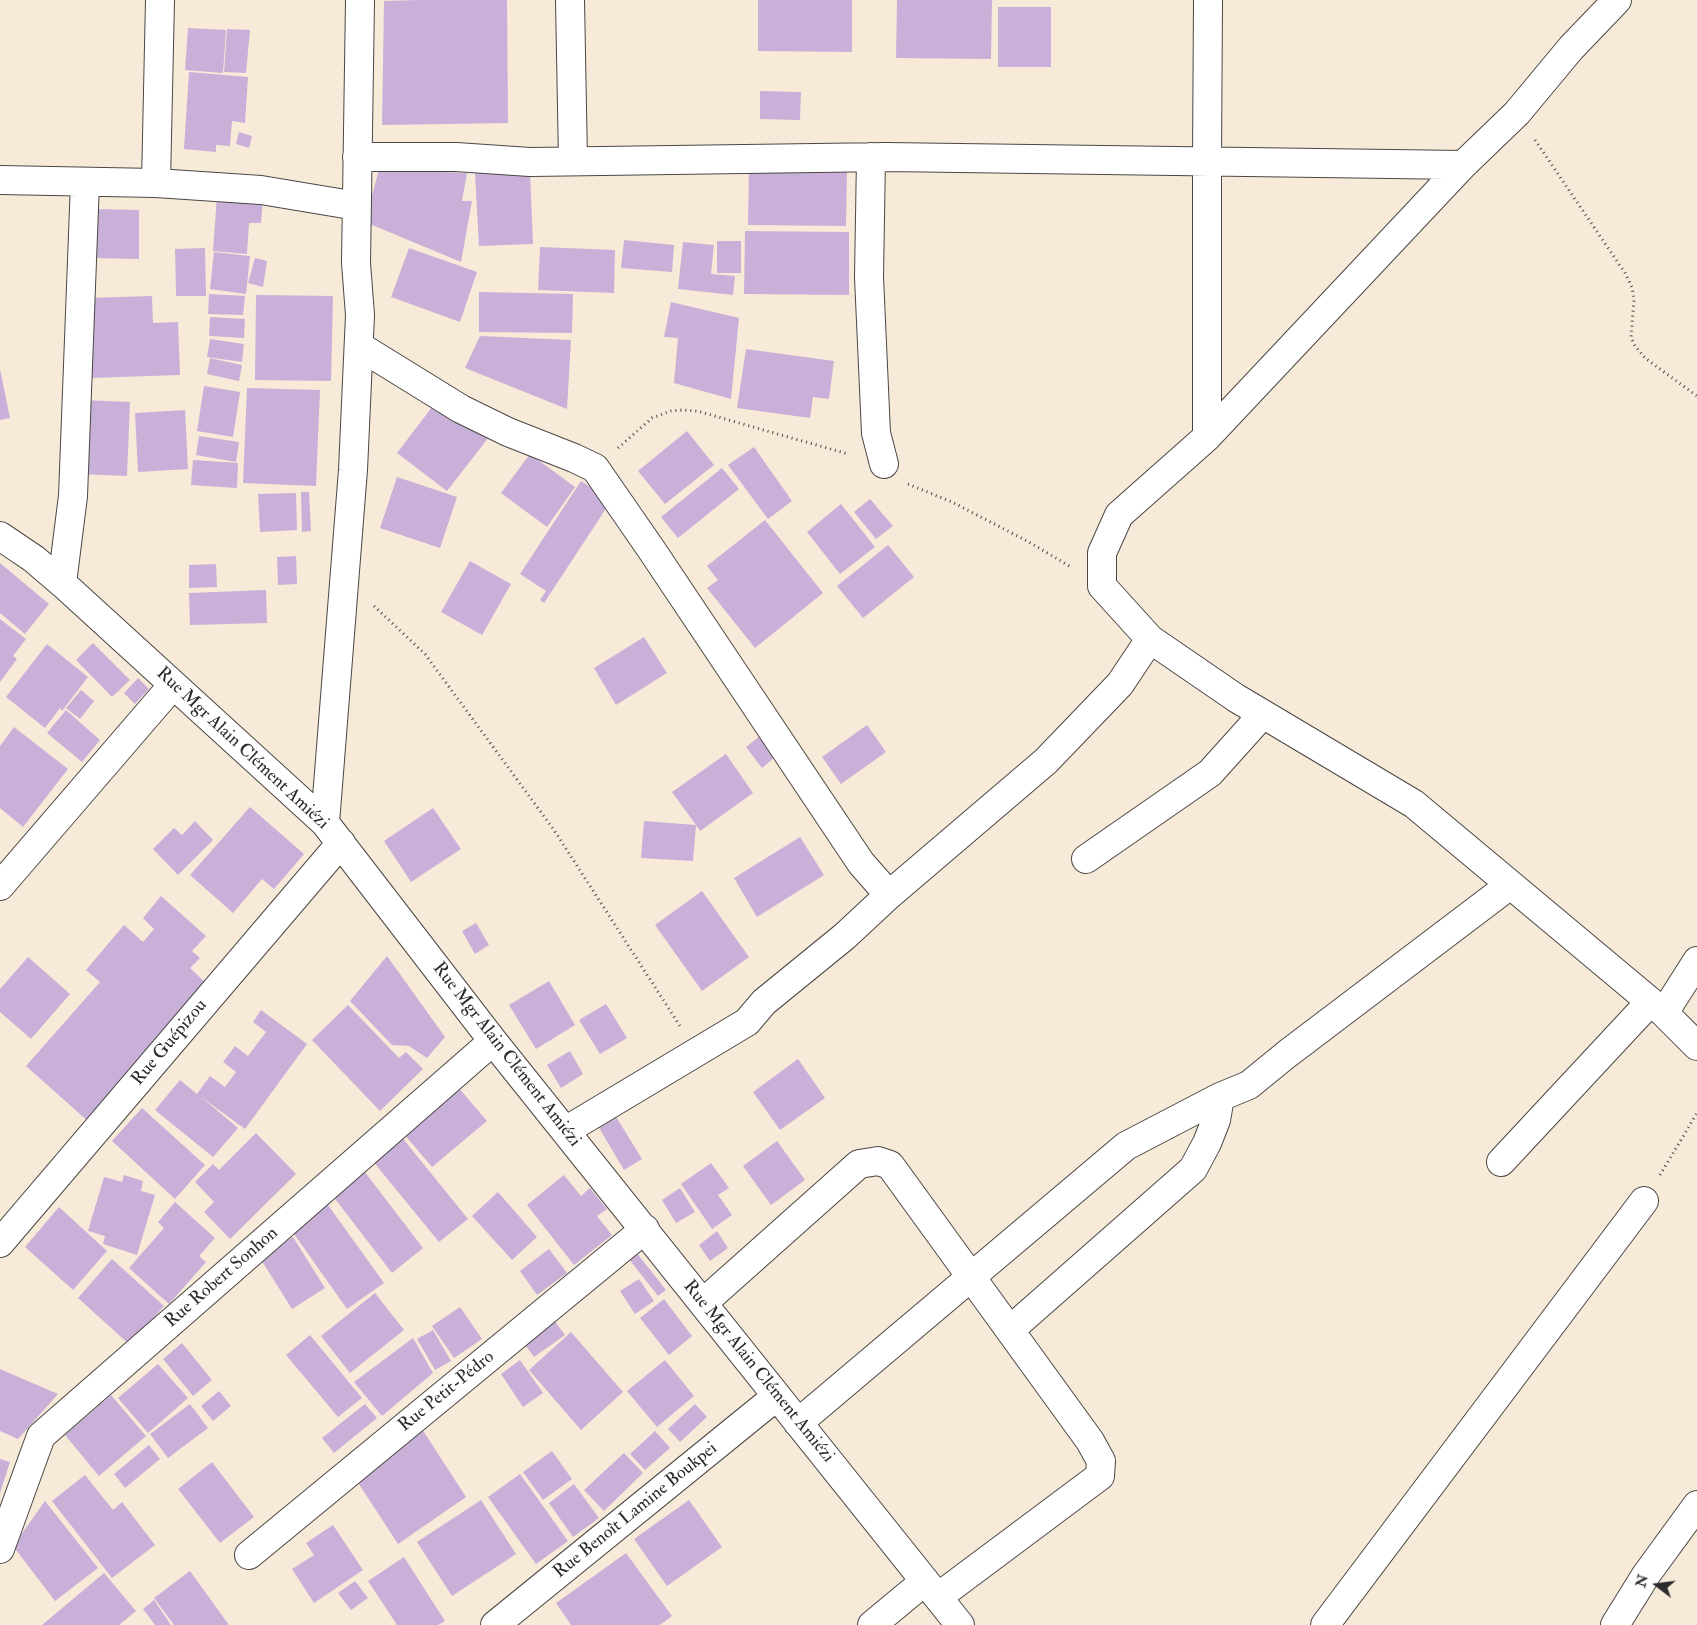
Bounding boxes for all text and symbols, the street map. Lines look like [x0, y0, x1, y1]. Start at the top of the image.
street label: Rue Mgr Alain Clément Amiézi [151, 663, 333, 835]
street label: Rue Mgr Alain Clément Amiézi [427, 959, 585, 1151]
street label: Rue Guépizou [128, 996, 212, 1090]
street label: Rue Robert Sonhon [161, 1223, 283, 1333]
street label: Rue Mgr Alain Clément Amiézi [678, 1277, 838, 1467]
street label: Rue Petit-Pédro [395, 1347, 499, 1437]
street label: Rue Benoît Lamine Boukpei [550, 1438, 722, 1584]
north arrow [1632, 1560, 1682, 1610]
text: N [1632, 1573, 1652, 1589]

